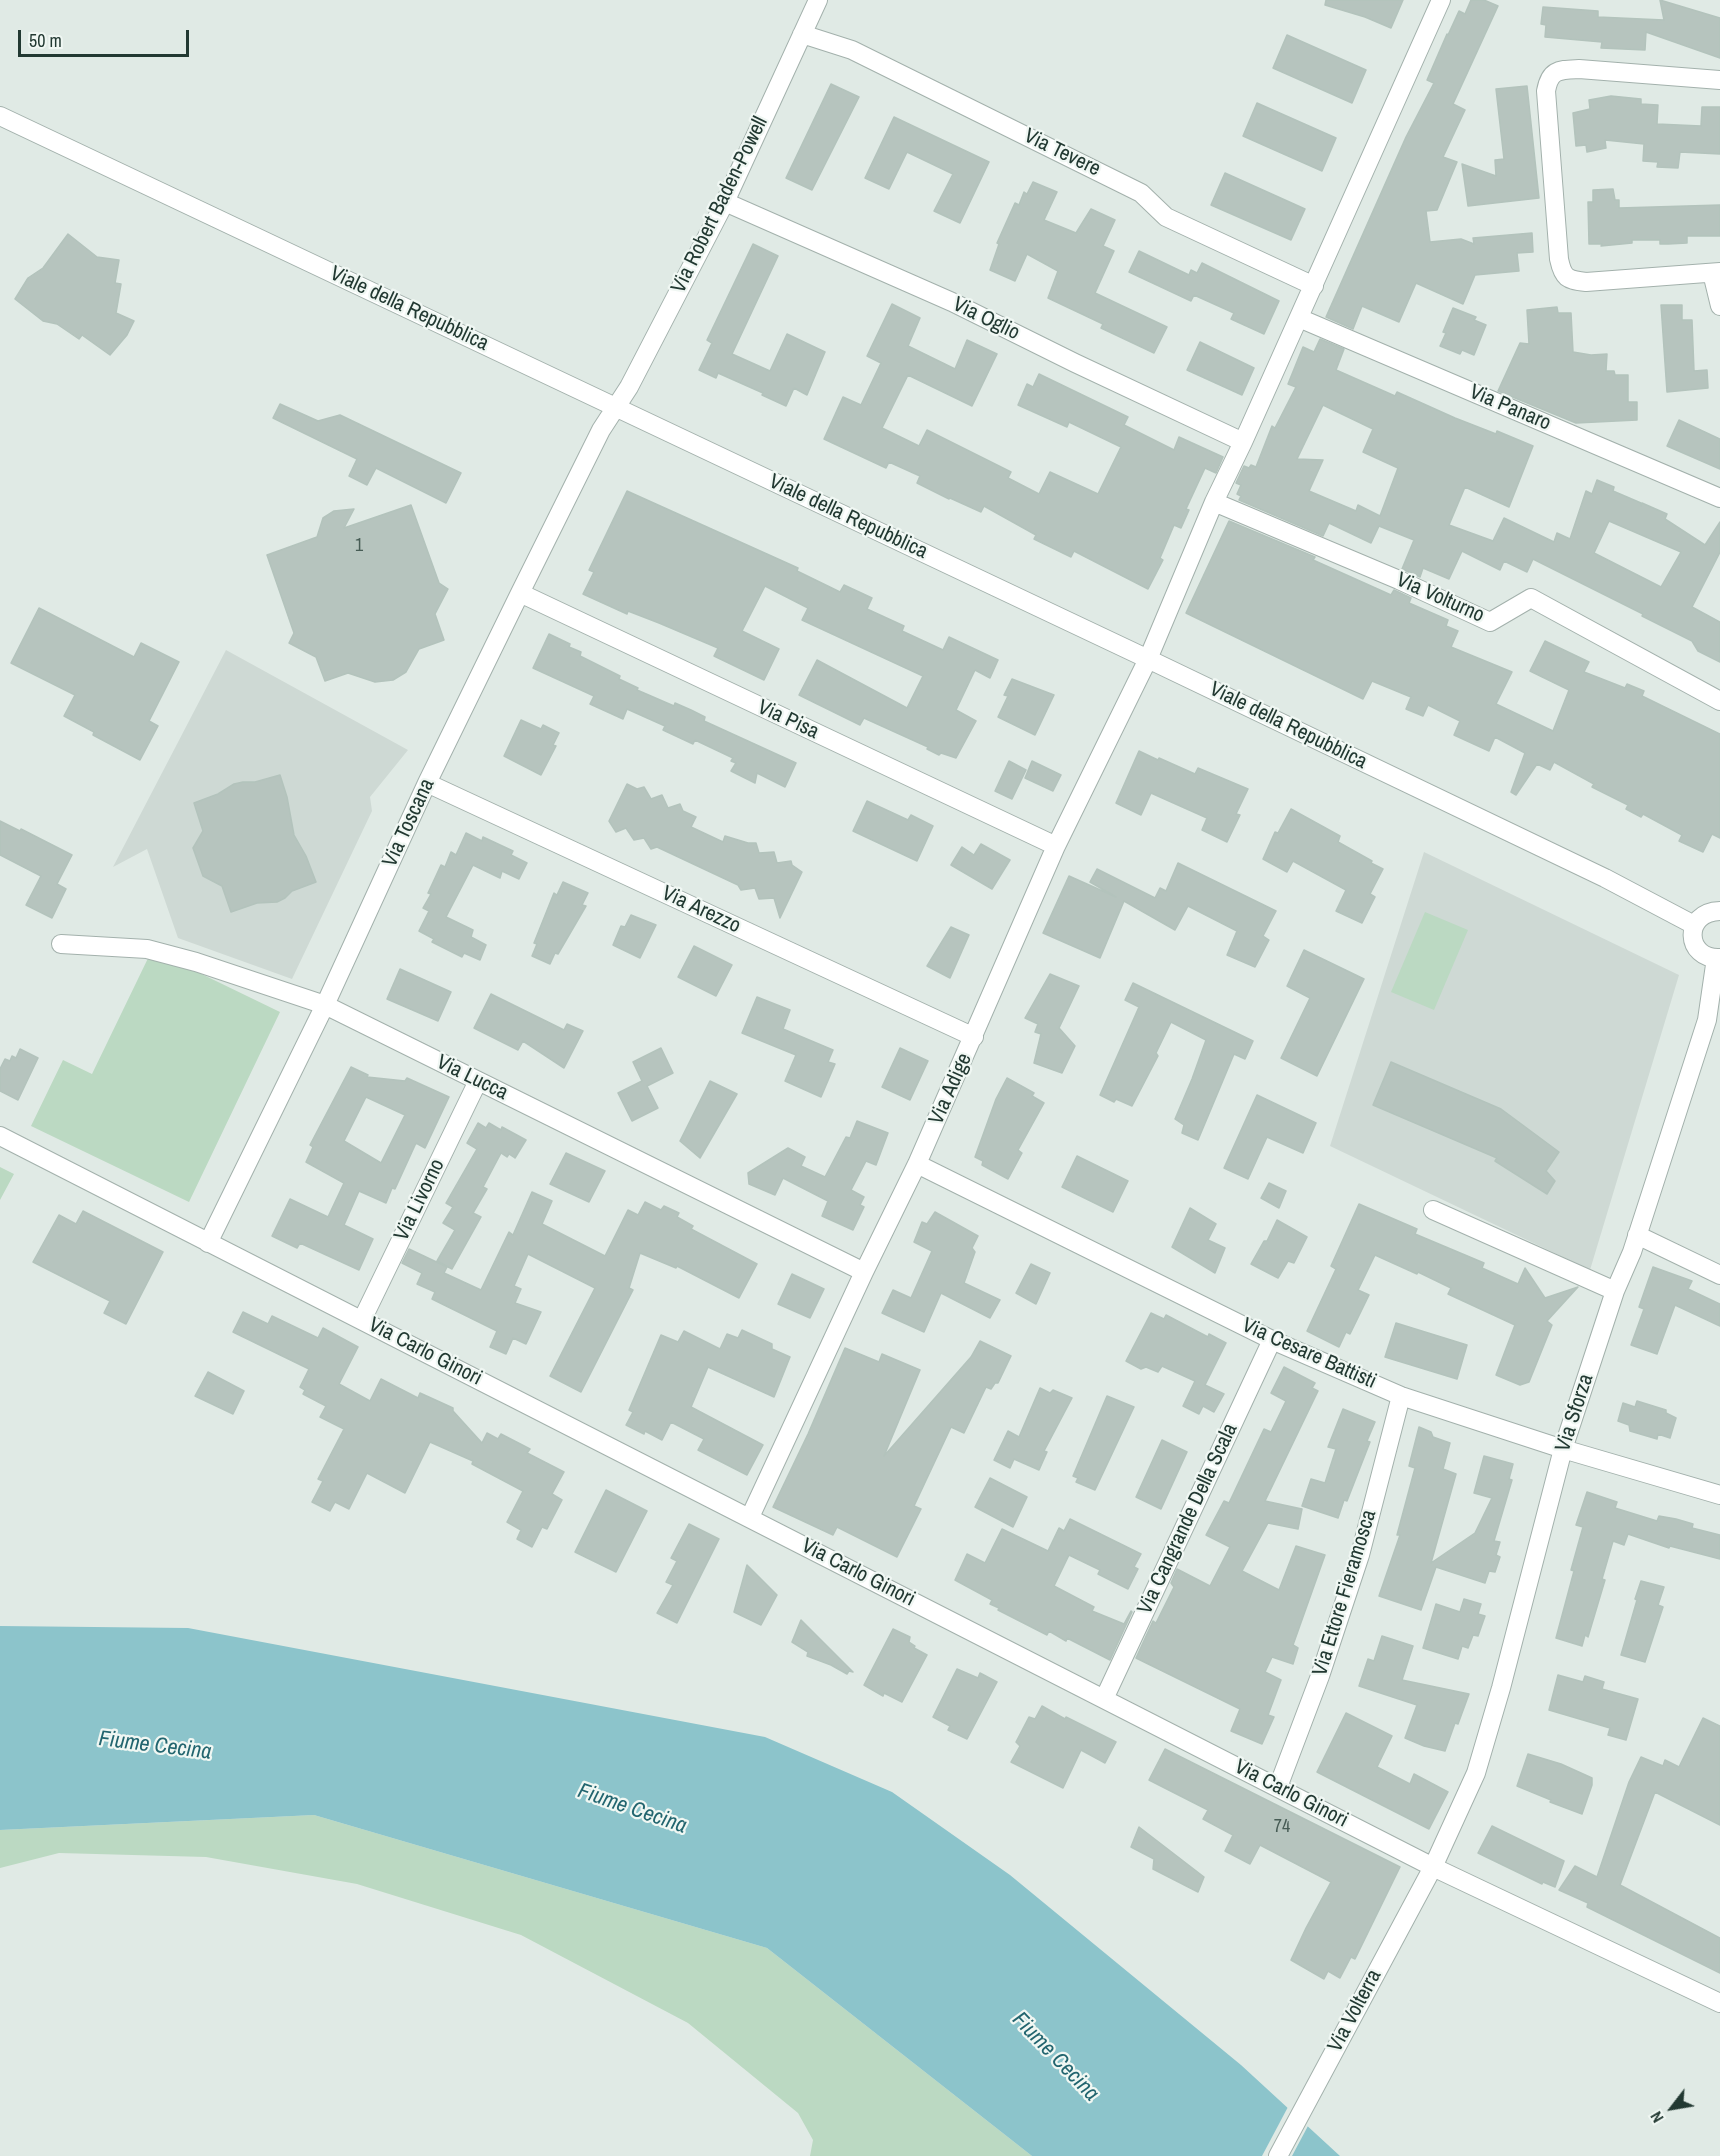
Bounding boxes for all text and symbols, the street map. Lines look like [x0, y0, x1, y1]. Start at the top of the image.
scale bar [21, 18, 192, 56]
text: 50 m [29, 28, 62, 53]
street label: Via Robert Baden-Powell [666, 113, 774, 297]
street label: Via Tevere [1020, 124, 1104, 182]
street label: Viale della Repubblica [326, 261, 492, 357]
street label: Via Oglio [948, 292, 1024, 346]
street label: Via Panaro [1466, 380, 1554, 436]
street label: Viale della Repubblica [765, 469, 931, 565]
house number: 1 [355, 535, 363, 557]
street label: Via Volturno [1392, 567, 1488, 629]
street label: Viale della Repubblica [1205, 677, 1371, 775]
street label: Via Pisa [753, 695, 823, 745]
street label: Via Toscana [378, 775, 440, 871]
street label: Via Arezzo [658, 881, 744, 939]
street label: Via Adige [924, 1049, 978, 1129]
street label: Via Lucca [432, 1050, 512, 1106]
street label: Via Livorno [389, 1155, 451, 1245]
street label: Via Carlo Ginori [364, 1313, 486, 1391]
street label: Via Cesare Battisti [1238, 1313, 1380, 1395]
street label: Via Sforza [1551, 1371, 1599, 1455]
street label: Via Cangrande Della Scala [1133, 1420, 1243, 1618]
street label: Via Ettore Fieramosca [1308, 1507, 1382, 1679]
street label: Via Carlo Ginori [797, 1534, 919, 1612]
water label: Fiume Cecina [97, 1726, 213, 1766]
street label: Via Carlo Ginori [1230, 1755, 1352, 1833]
water label: Fiume Cecina [574, 1778, 690, 1840]
house number: 74 [1274, 1816, 1290, 1838]
street label: Via Volterra [1323, 1965, 1387, 2057]
water label: Fiume Cecina [1006, 2007, 1104, 2107]
north arrow [1642, 2078, 1702, 2138]
text: N [1645, 2108, 1668, 2127]

